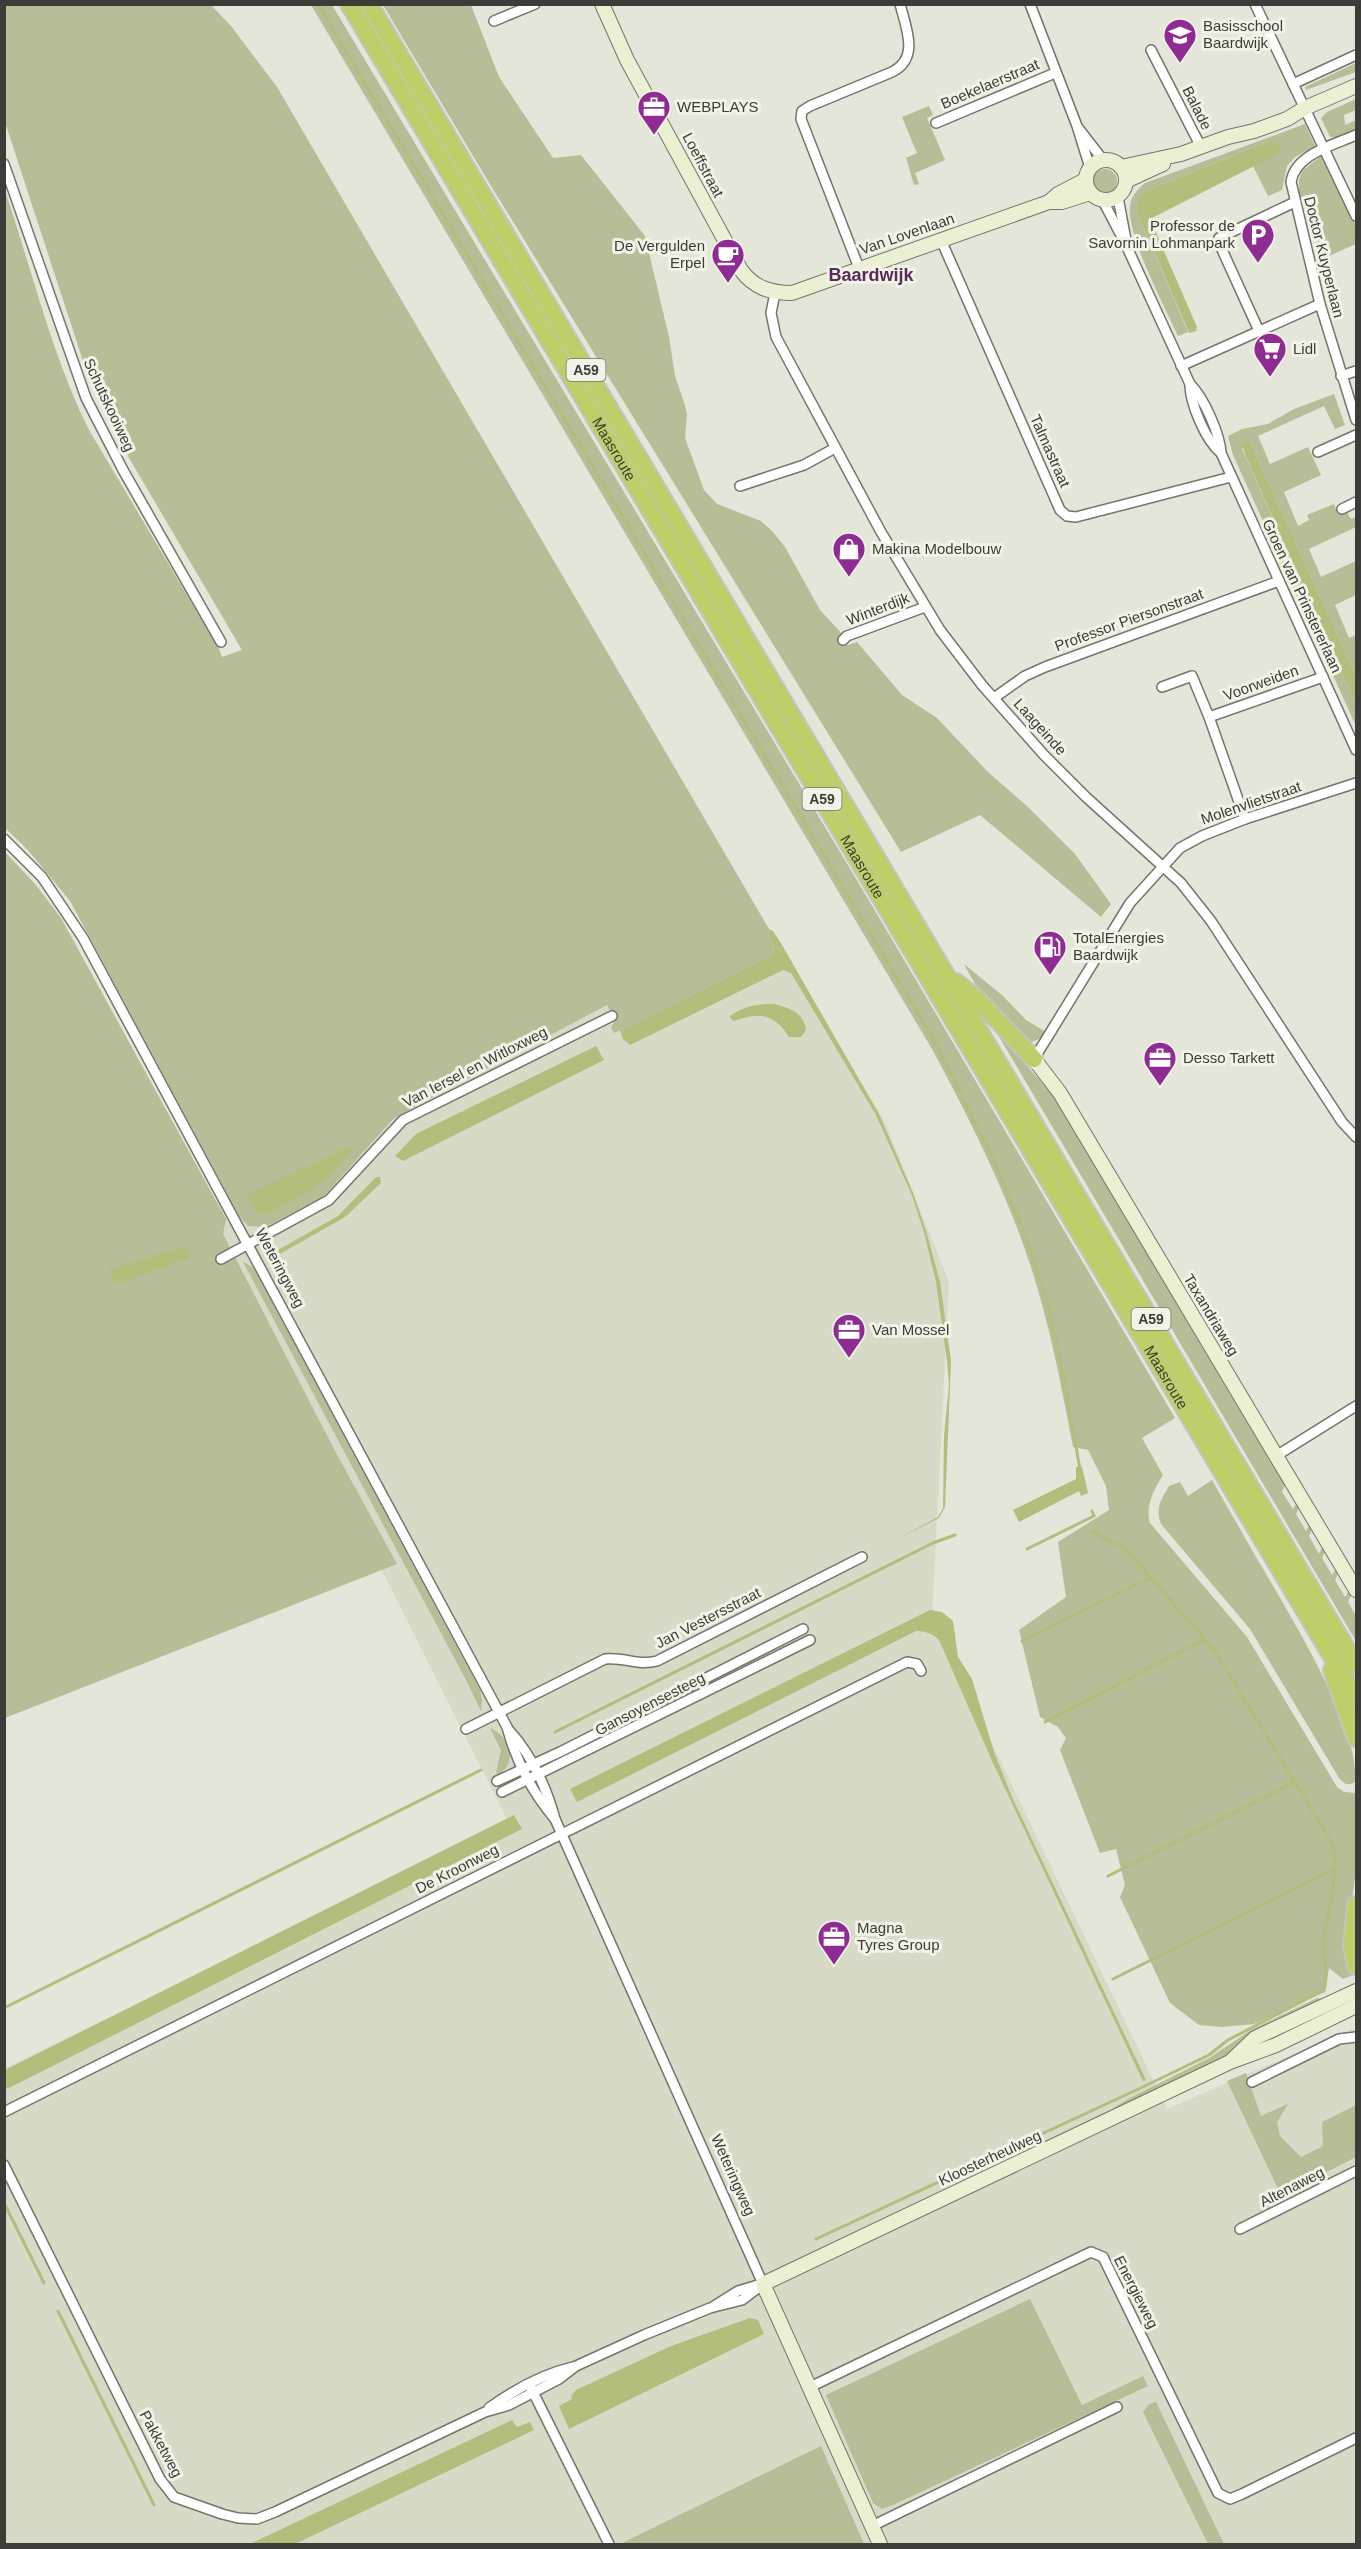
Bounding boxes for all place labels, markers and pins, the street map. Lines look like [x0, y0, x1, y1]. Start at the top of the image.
school or university icon: Basisschool Baardwijk [1162, 17, 1198, 64]
place label: Basisschool Baardwijk [1203, 17, 1283, 51]
office icon: WEBPLAYS [636, 89, 672, 136]
place label: WEBPLAYS [677, 98, 758, 115]
place label: Professor de Savornin Lohmanpark [1088, 217, 1235, 251]
parking icon: Professor de Savornin Lohmanpark [1240, 217, 1276, 264]
place label: De Vergulden Erpel [614, 237, 705, 271]
cafe icon: De Vergulden Erpel [710, 237, 746, 284]
supermarket icon: Lidl [1252, 331, 1288, 378]
place label: Lidl [1293, 340, 1316, 357]
shop icon: Makina Modelbouw [831, 531, 867, 578]
place label: Makina Modelbouw [872, 540, 1001, 557]
fuel station icon: TotalEnergies Baardwijk [1032, 929, 1068, 976]
place label: TotalEnergies Baardwijk [1073, 929, 1164, 963]
office icon: Desso Tarkett [1142, 1040, 1178, 1087]
place label: Desso Tarkett [1183, 1049, 1275, 1066]
office icon: Van Mossel [831, 1312, 867, 1359]
place label: Van Mossel [872, 1321, 949, 1338]
office icon: Magna Tyres Group [816, 1919, 852, 1966]
place label: Magna Tyres Group [857, 1919, 940, 1953]

